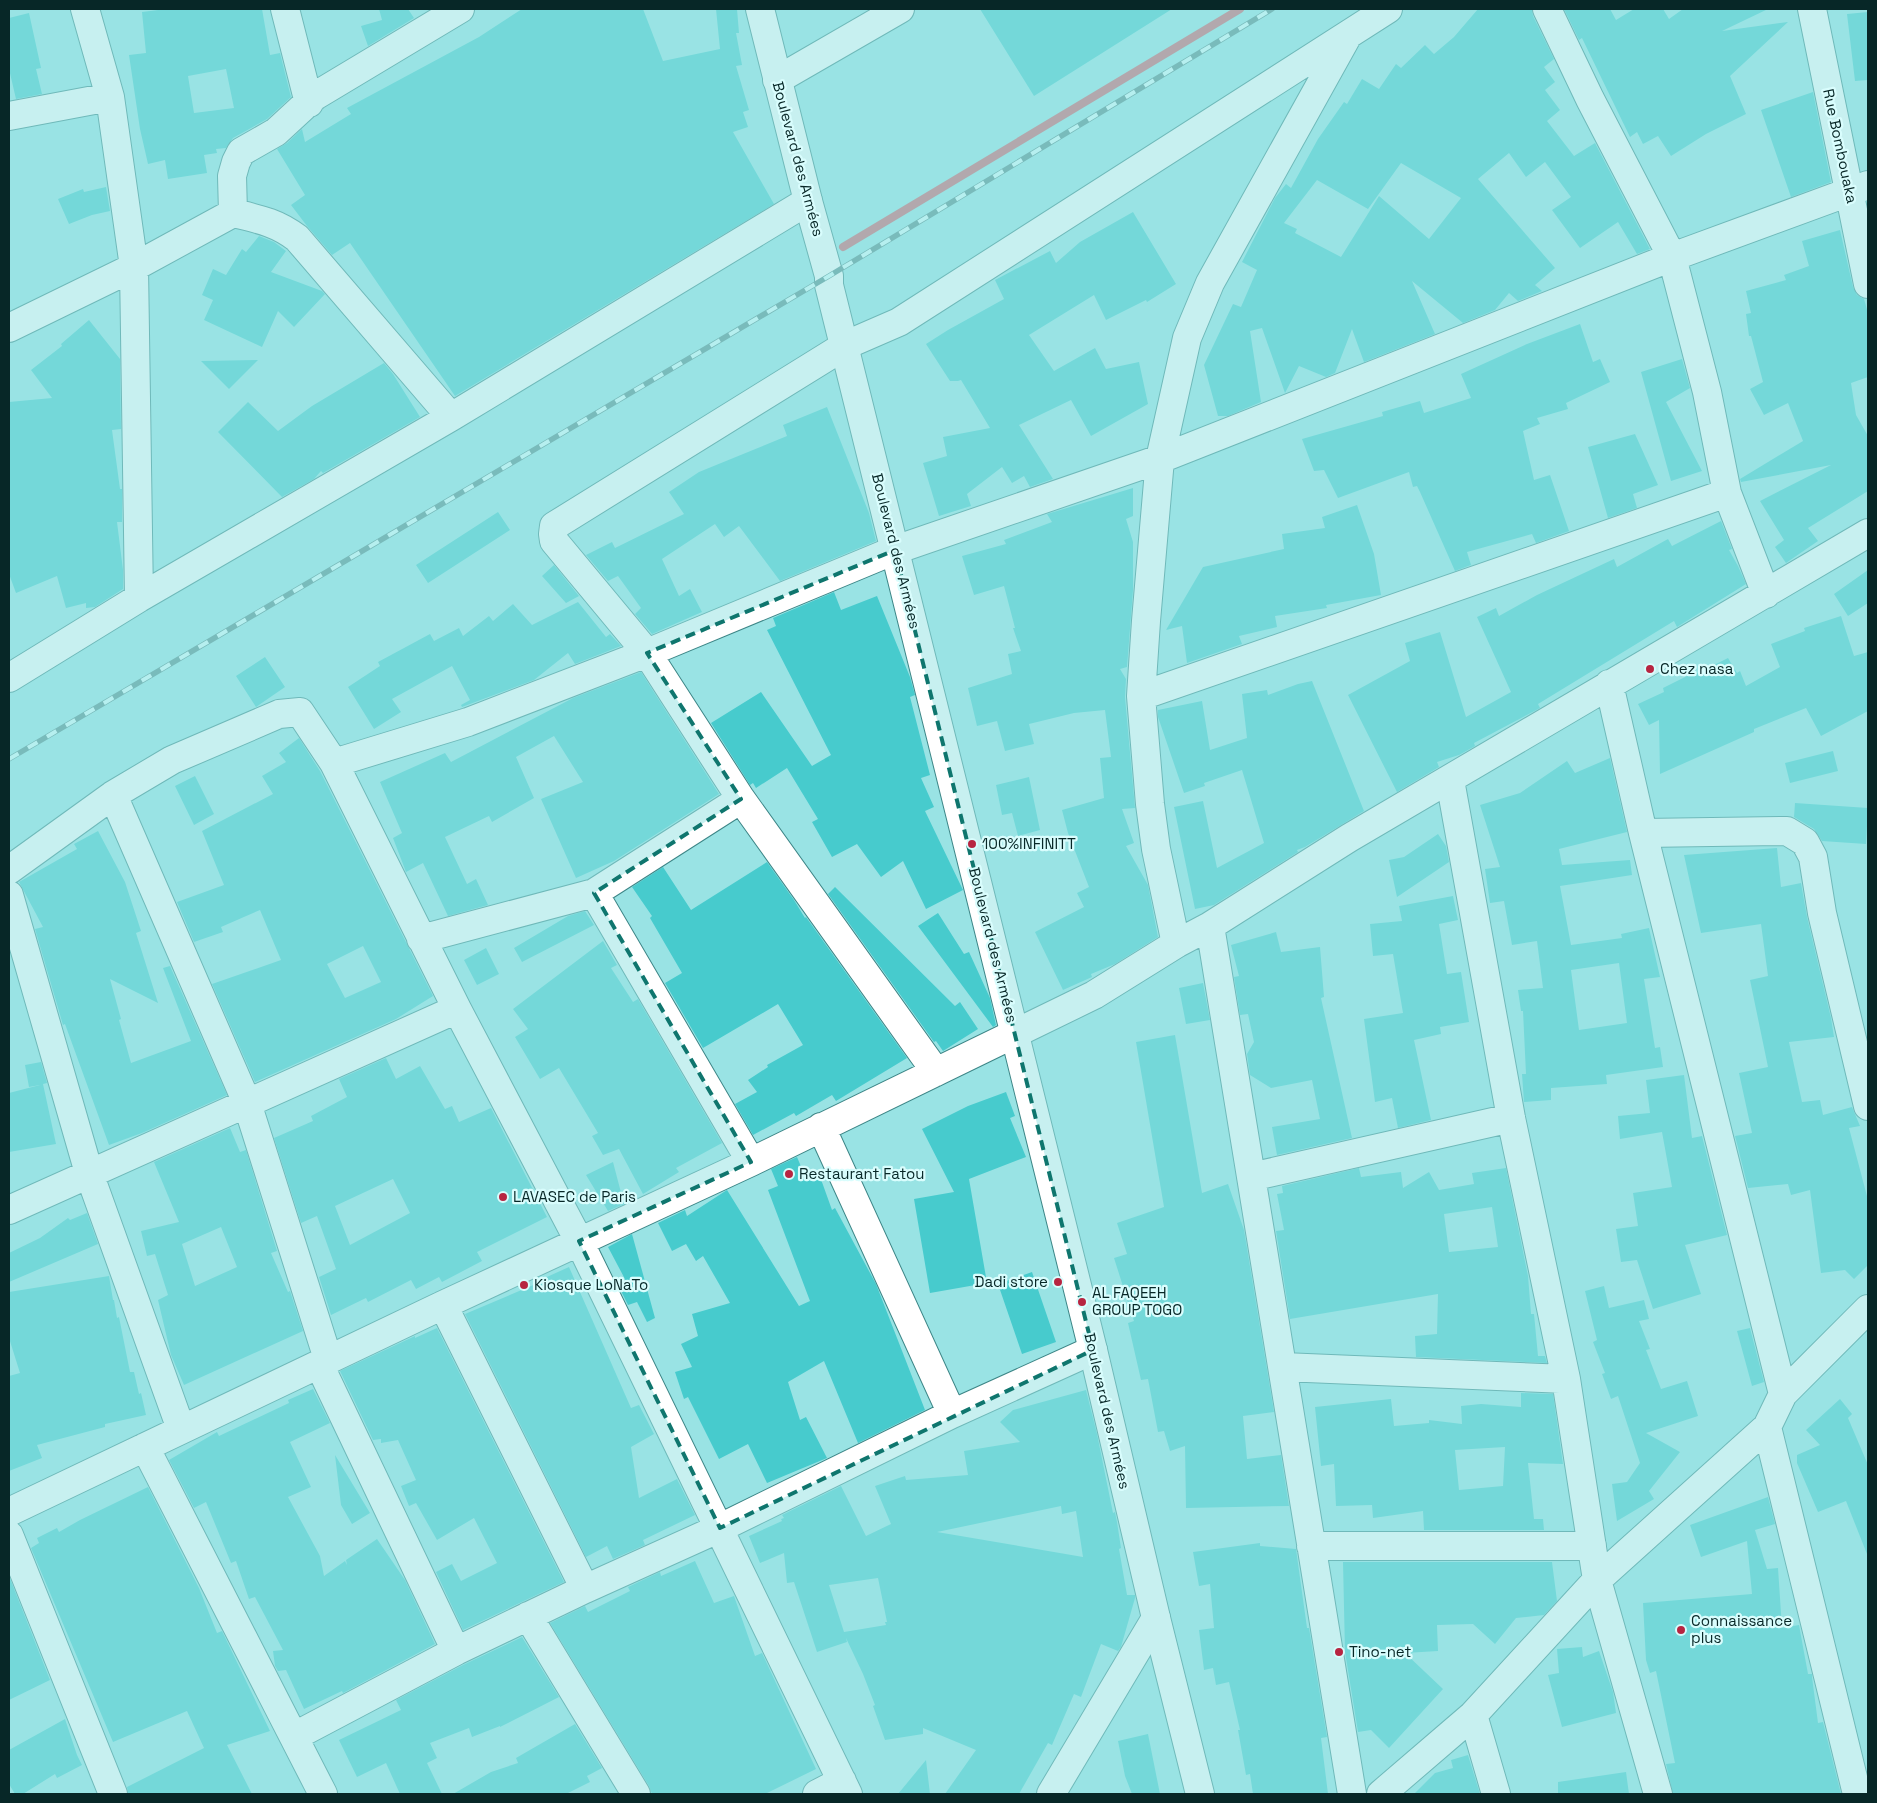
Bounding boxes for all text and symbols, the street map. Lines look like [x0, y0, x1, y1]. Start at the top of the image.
street label: Boulevard des Armées [769, 79, 828, 239]
street label: Rue Bombouaka [1819, 87, 1862, 205]
street label: Boulevard des Armées [868, 471, 925, 631]
place label: Chez nasa [1660, 659, 1734, 678]
marker: Chez nasa [1644, 663, 1656, 675]
place label: 100%INFINITT [982, 834, 1076, 853]
marker: 100%INFINITT [966, 838, 978, 850]
street label: Boulevard des Armées [965, 865, 1022, 1025]
place label: Restaurant Fatou [799, 1164, 925, 1183]
marker: Restaurant Fatou [783, 1168, 795, 1180]
place label: LAVASEC de Paris [513, 1187, 636, 1206]
marker: LAVASEC de Paris [497, 1191, 509, 1203]
place label: Dadi store [975, 1272, 1048, 1291]
place label: Kiosque LoNaTo [534, 1275, 648, 1294]
marker: Dadi store [1052, 1276, 1064, 1288]
marker: Kiosque LoNaTo [518, 1279, 530, 1291]
place label: AL FAQEEH GROUP TOGO [1092, 1283, 1182, 1319]
marker: AL FAQEEH GROUP TOGO [1076, 1296, 1088, 1308]
street label: Boulevard des Armées [1080, 1331, 1135, 1491]
place label: Connaissance plus [1691, 1611, 1792, 1647]
marker: Connaissance plus [1675, 1624, 1687, 1636]
place label: Tino-net [1349, 1642, 1411, 1661]
marker: Tino-net [1333, 1646, 1345, 1658]

